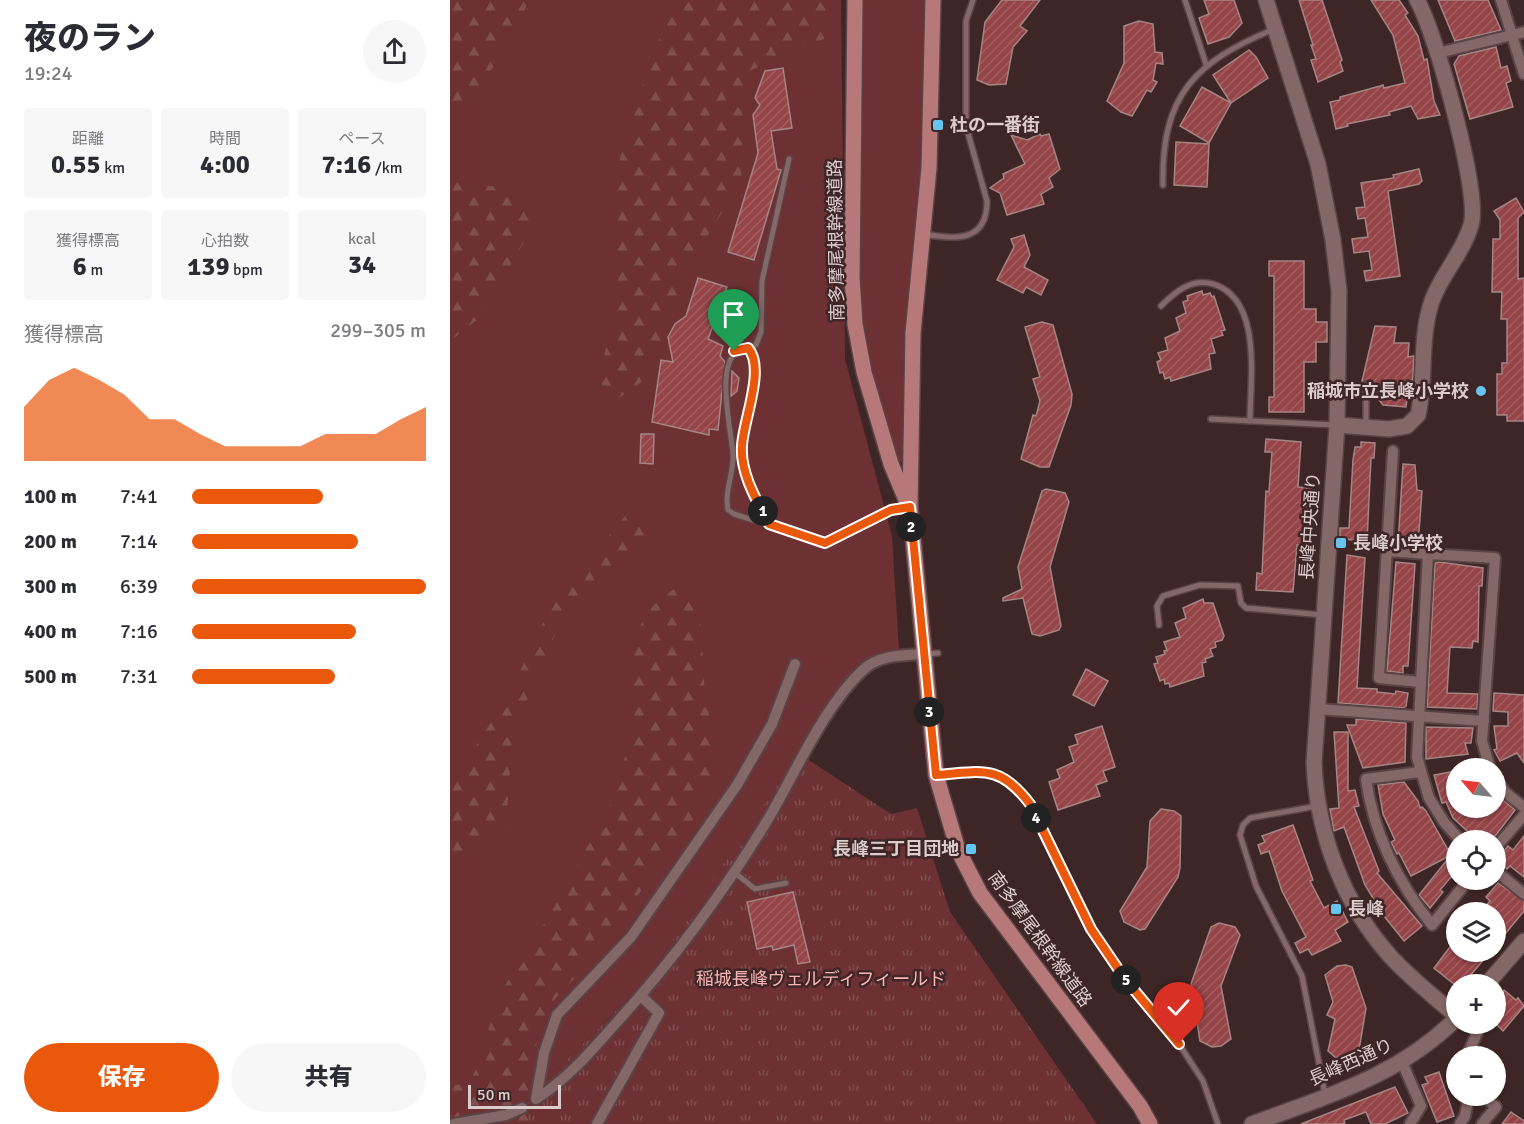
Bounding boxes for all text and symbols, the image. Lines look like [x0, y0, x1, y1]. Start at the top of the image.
text: 夜のラン [24, 18, 156, 59]
button: share [363, 20, 426, 83]
text: 19:24 [24, 61, 73, 86]
place label: 杜の一番街 [950, 114, 1040, 136]
marker: 杜の一番街 [931, 118, 945, 132]
text: 距離 [72, 129, 104, 149]
text: 時間 [209, 129, 241, 149]
text: ペース [338, 129, 386, 149]
text: 0.55 [51, 149, 101, 181]
text: 4:00 [200, 149, 250, 181]
text: 7:16 [322, 149, 371, 181]
text: km [101, 158, 125, 178]
text: /km [371, 158, 402, 178]
street label: 南多摩尾根幹線道路 [824, 159, 848, 321]
text: kcal [348, 229, 376, 249]
text: 獲得標高 [56, 231, 120, 251]
text: 心拍数 [201, 231, 249, 251]
text: 34 [348, 249, 376, 281]
text: 6 [73, 251, 87, 283]
text: 139 [187, 251, 229, 283]
text: m [87, 260, 103, 280]
text: bpm [229, 260, 263, 280]
pin [708, 289, 759, 351]
icon: arrive [717, 298, 750, 331]
text: 299–305 m [330, 318, 426, 343]
text: 獲得標高 [24, 322, 104, 347]
place label: 稲城市立長峰小学校 [1307, 380, 1469, 402]
marker: 稲城市立長峰小学校 [1474, 384, 1488, 398]
street label: 長峰中央通り [1295, 471, 1325, 581]
text: 100 m [24, 484, 77, 509]
text: 7:41 [120, 484, 158, 509]
pin: 1 [748, 496, 778, 526]
text: 1 [759, 501, 767, 521]
pin: 2 [896, 512, 926, 542]
text: 2 [907, 517, 915, 537]
text: 200 m [24, 529, 77, 554]
text: 7:14 [120, 529, 158, 554]
place label: 長峰小学校 [1353, 532, 1443, 554]
marker: 長峰小学校 [1334, 536, 1348, 550]
text: 300 m [24, 574, 77, 599]
text: 6:39 [120, 574, 158, 599]
text: 400 m [24, 619, 77, 644]
text: 7:16 [120, 619, 158, 644]
text: 500 m [24, 664, 77, 689]
text: 7:31 [120, 664, 158, 689]
pin: 3 [914, 697, 944, 727]
text: 3 [925, 702, 933, 722]
north arrow [1446, 758, 1506, 818]
map controls [1446, 758, 1506, 1106]
pin: 4 [1021, 803, 1051, 833]
text: 4 [1032, 808, 1040, 828]
button: locate [1446, 830, 1506, 890]
place label: 長峰三丁目団地 [833, 838, 959, 860]
marker: 長峰三丁目団地 [964, 842, 978, 856]
street label: 南多摩尾根幹線道路 [983, 867, 1097, 1011]
place label: 長峰 [1348, 898, 1384, 920]
marker: 長峰 [1329, 902, 1343, 916]
button: layers [1446, 902, 1506, 962]
pin: 5 [1111, 965, 1141, 995]
park label: 稲城長峰ヴェルディフィールド [696, 968, 946, 990]
text: 5 [1122, 970, 1130, 990]
button: + [1446, 974, 1506, 1034]
pin [1153, 982, 1204, 1044]
icon: check [1162, 991, 1195, 1024]
street label: 長峰西通り [1305, 1034, 1397, 1090]
button: 保存 [24, 1043, 219, 1112]
button: 共有 [231, 1043, 426, 1112]
button: − [1446, 1046, 1506, 1106]
scale bar [468, 1082, 561, 1110]
text: 50 m [477, 1085, 511, 1105]

